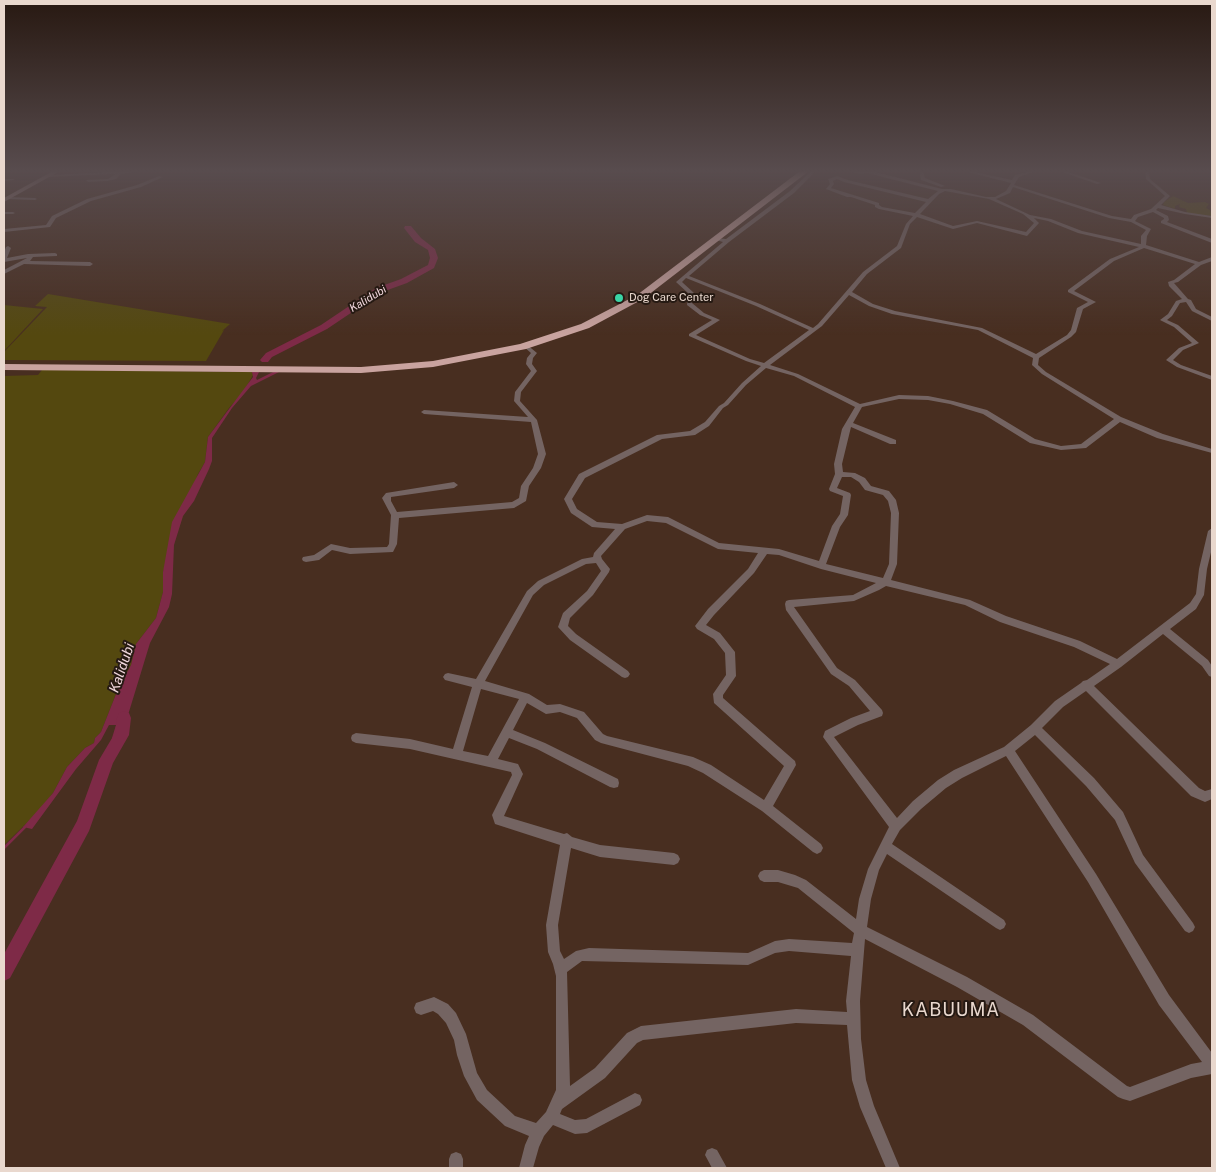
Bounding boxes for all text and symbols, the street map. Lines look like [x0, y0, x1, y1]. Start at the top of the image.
water label: Kalidubi [347, 283, 389, 315]
place label: Dog Care Center [629, 291, 714, 305]
marker: Dog Care Center [613, 292, 625, 304]
water label: Kalidubi [106, 641, 138, 695]
district label: KABUUMA [901, 999, 1001, 1021]

